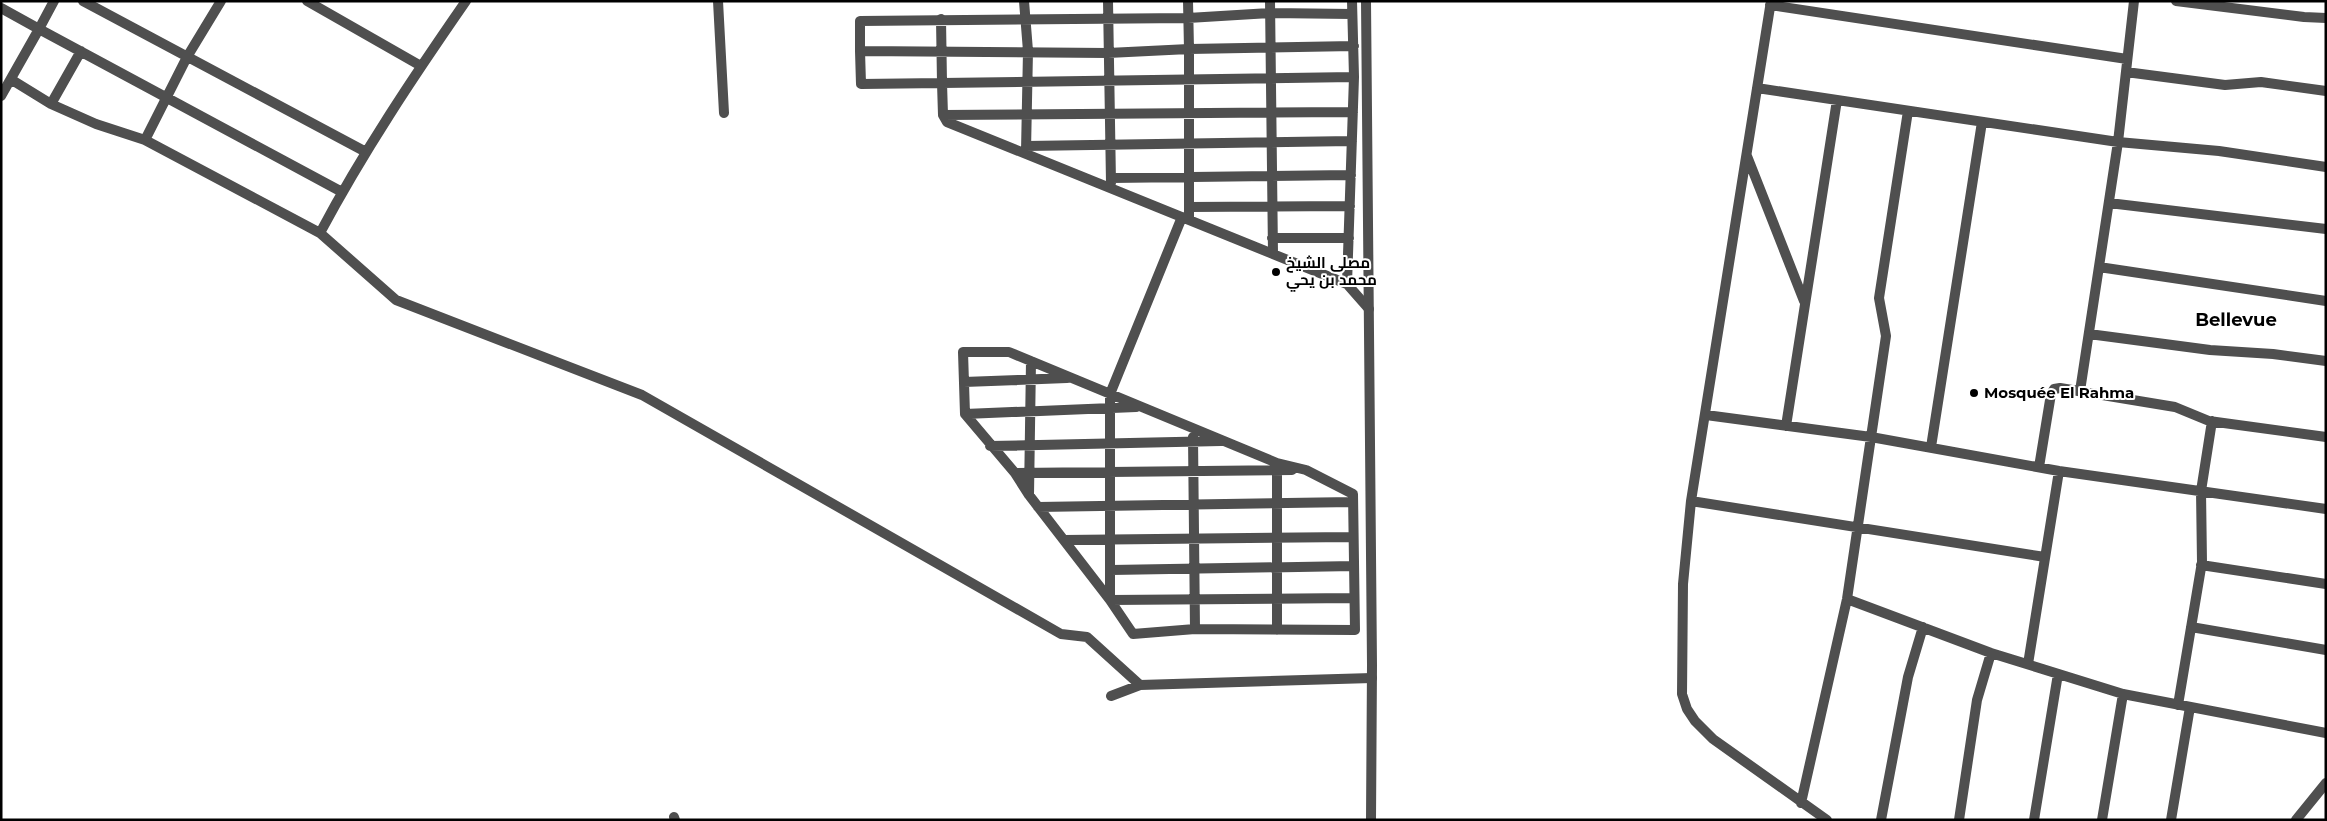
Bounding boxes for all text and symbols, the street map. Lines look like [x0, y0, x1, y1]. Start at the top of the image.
place label: مصلى الشيخ محمد بن يحي [1286, 253, 1377, 292]
marker: مصلى الشيخ محمد بن يحي [1270, 266, 1282, 278]
district label: Bellevue [2195, 309, 2277, 331]
place label: Mosquée El Rahma [1984, 383, 2134, 402]
marker: Mosquée El Rahma [1968, 387, 1980, 399]

